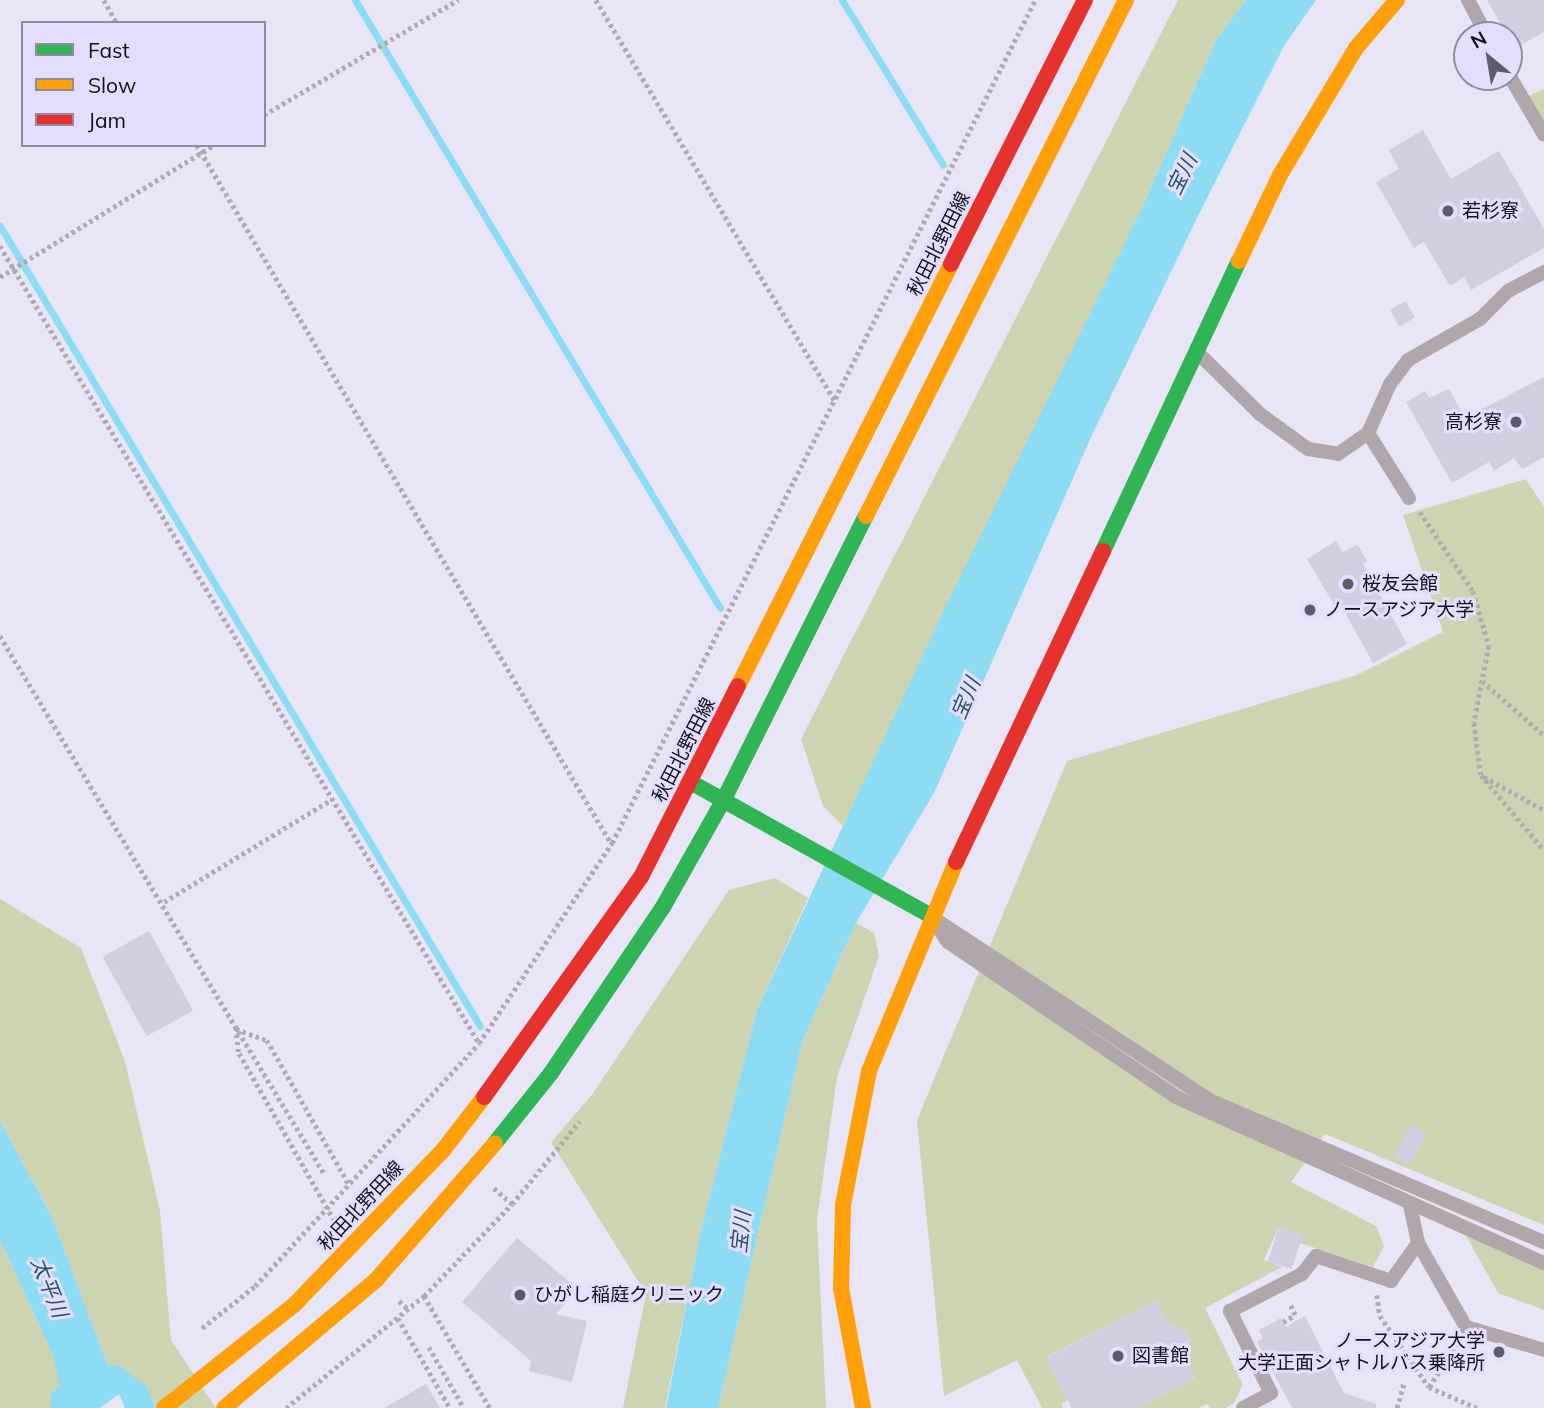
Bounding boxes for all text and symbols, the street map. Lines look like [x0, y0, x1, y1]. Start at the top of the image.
legend [21, 21, 266, 147]
north arrow [1453, 21, 1523, 91]
text: N [1466, 26, 1491, 54]
text: Fast [88, 37, 130, 63]
text: Slow [88, 72, 136, 98]
text: Jam [88, 107, 126, 133]
water label: 宝川 [1160, 150, 1202, 198]
street label: 秋田北野田線 [903, 188, 975, 300]
place label: 若杉寮 [1462, 200, 1519, 222]
marker: 若杉寮 [1440, 203, 1456, 219]
place label: 高杉寮 [1445, 411, 1502, 433]
marker: 高杉寮 [1508, 414, 1524, 430]
place label: 桜友会館 [1362, 573, 1438, 595]
marker: 桜友会館 [1340, 576, 1356, 592]
place label: ノースアジア大学 [1324, 599, 1476, 621]
marker: ノースアジア大学 [1302, 602, 1318, 618]
water label: 宝川 [945, 674, 985, 722]
street label: 秋田北野田線 [648, 694, 720, 806]
street label: 秋田北野田線 [314, 1157, 408, 1255]
water label: 宝川 [725, 1210, 755, 1254]
water label: 太平川 [27, 1253, 73, 1321]
place label: ひがし稲庭クリニック [534, 1284, 724, 1306]
marker: ひがし稲庭クリニック [512, 1287, 528, 1303]
place label: ノースアジア大学 大学正面シャトルバス乗降所 [1238, 1330, 1485, 1374]
marker: ノースアジア大学 大学正面シャトルバス乗降所 [1491, 1344, 1507, 1360]
place label: 図書館 [1132, 1345, 1189, 1367]
marker: 図書館 [1110, 1348, 1126, 1364]

